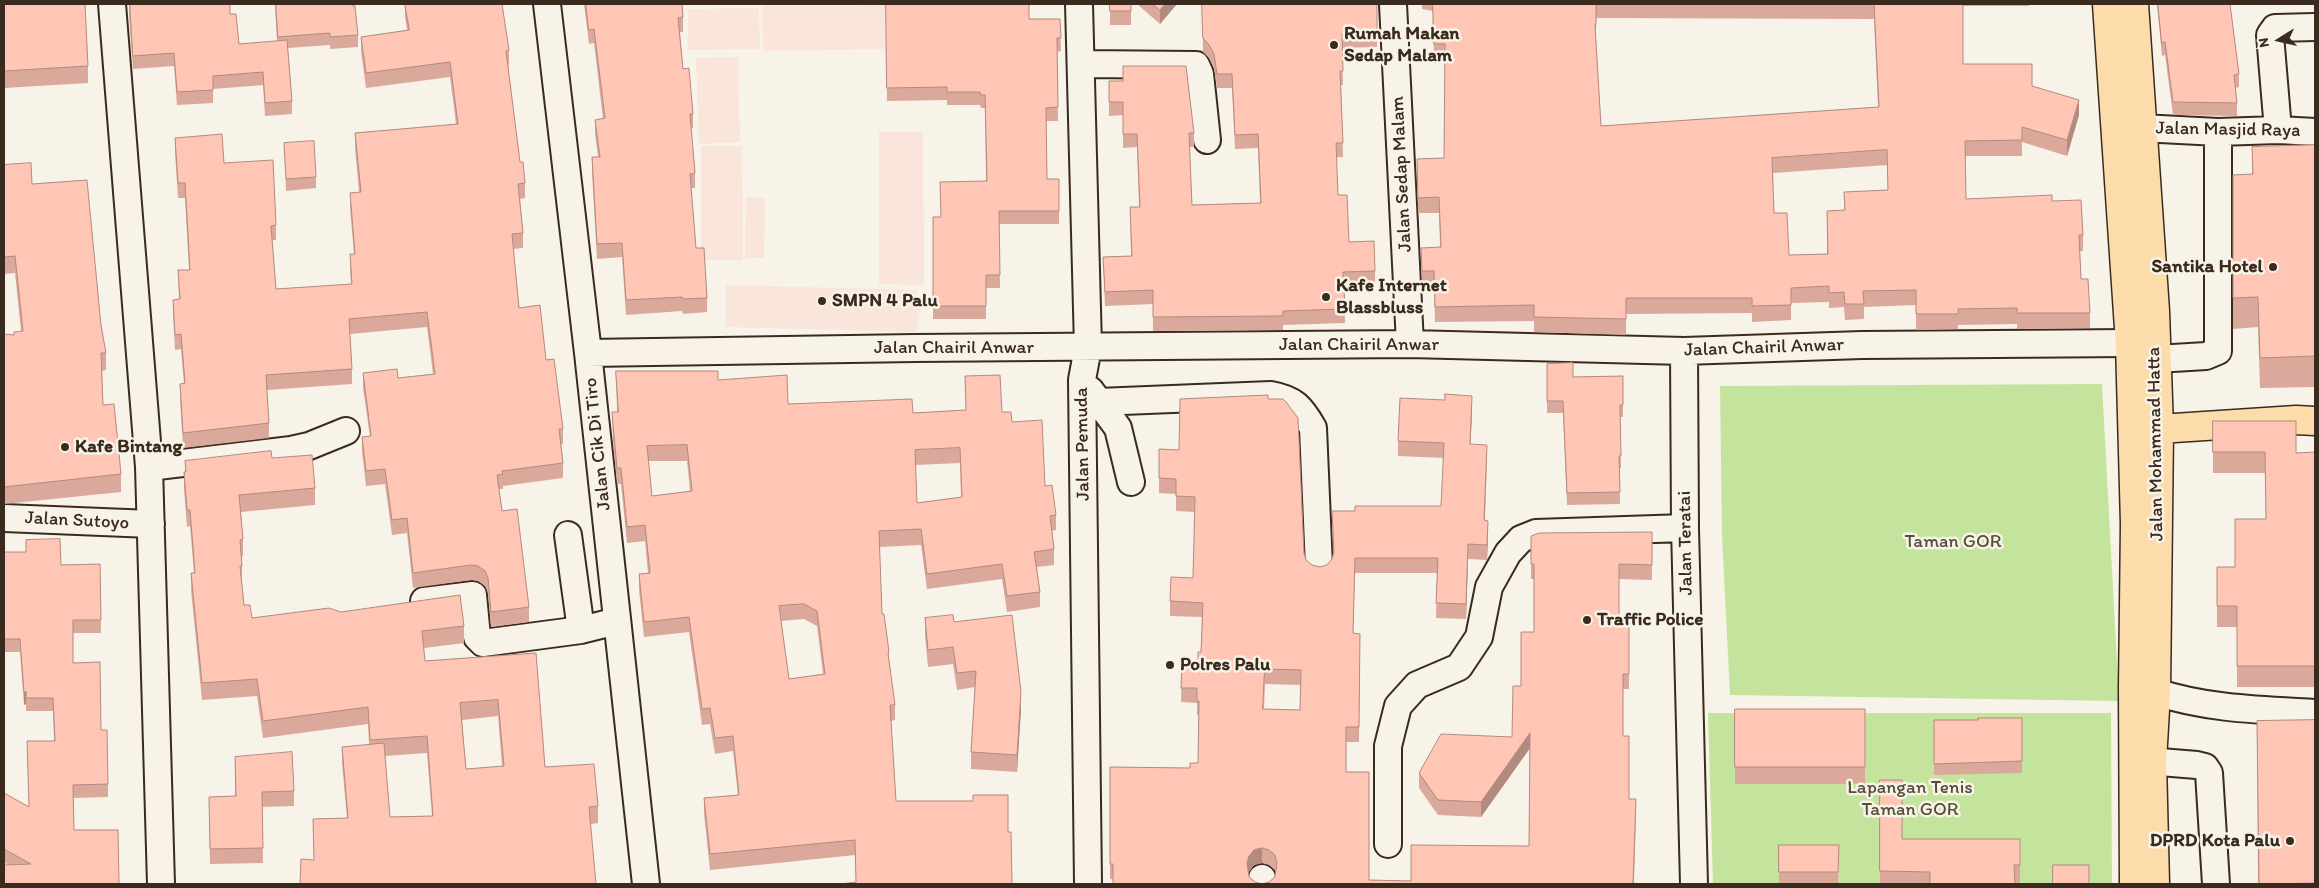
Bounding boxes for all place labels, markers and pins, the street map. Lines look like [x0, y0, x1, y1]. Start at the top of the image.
place label: Rumah Makan Sedap Malam [1344, 23, 1459, 67]
marker: Rumah Makan Sedap Malam [1328, 39, 1340, 51]
place label: Santika Hotel [2151, 256, 2263, 278]
marker: Santika Hotel [2267, 261, 2279, 273]
place label: Kafe Internet Blassbluss [1336, 275, 1447, 319]
place label: SMPN 4 Palu [832, 290, 938, 312]
marker: Kafe Internet Blassbluss [1320, 291, 1332, 303]
marker: SMPN 4 Palu [816, 295, 828, 307]
place label: Kafe Bintang [75, 436, 182, 458]
marker: Kafe Bintang [59, 441, 71, 453]
place label: Traffic Police [1597, 609, 1703, 631]
marker: Traffic Police [1581, 614, 1593, 626]
place label: Polres Palu [1180, 654, 1270, 676]
marker: Polres Palu [1164, 659, 1176, 671]
place label: DPRD Kota Palu [2150, 830, 2280, 852]
marker: DPRD Kota Palu [2284, 835, 2296, 847]

